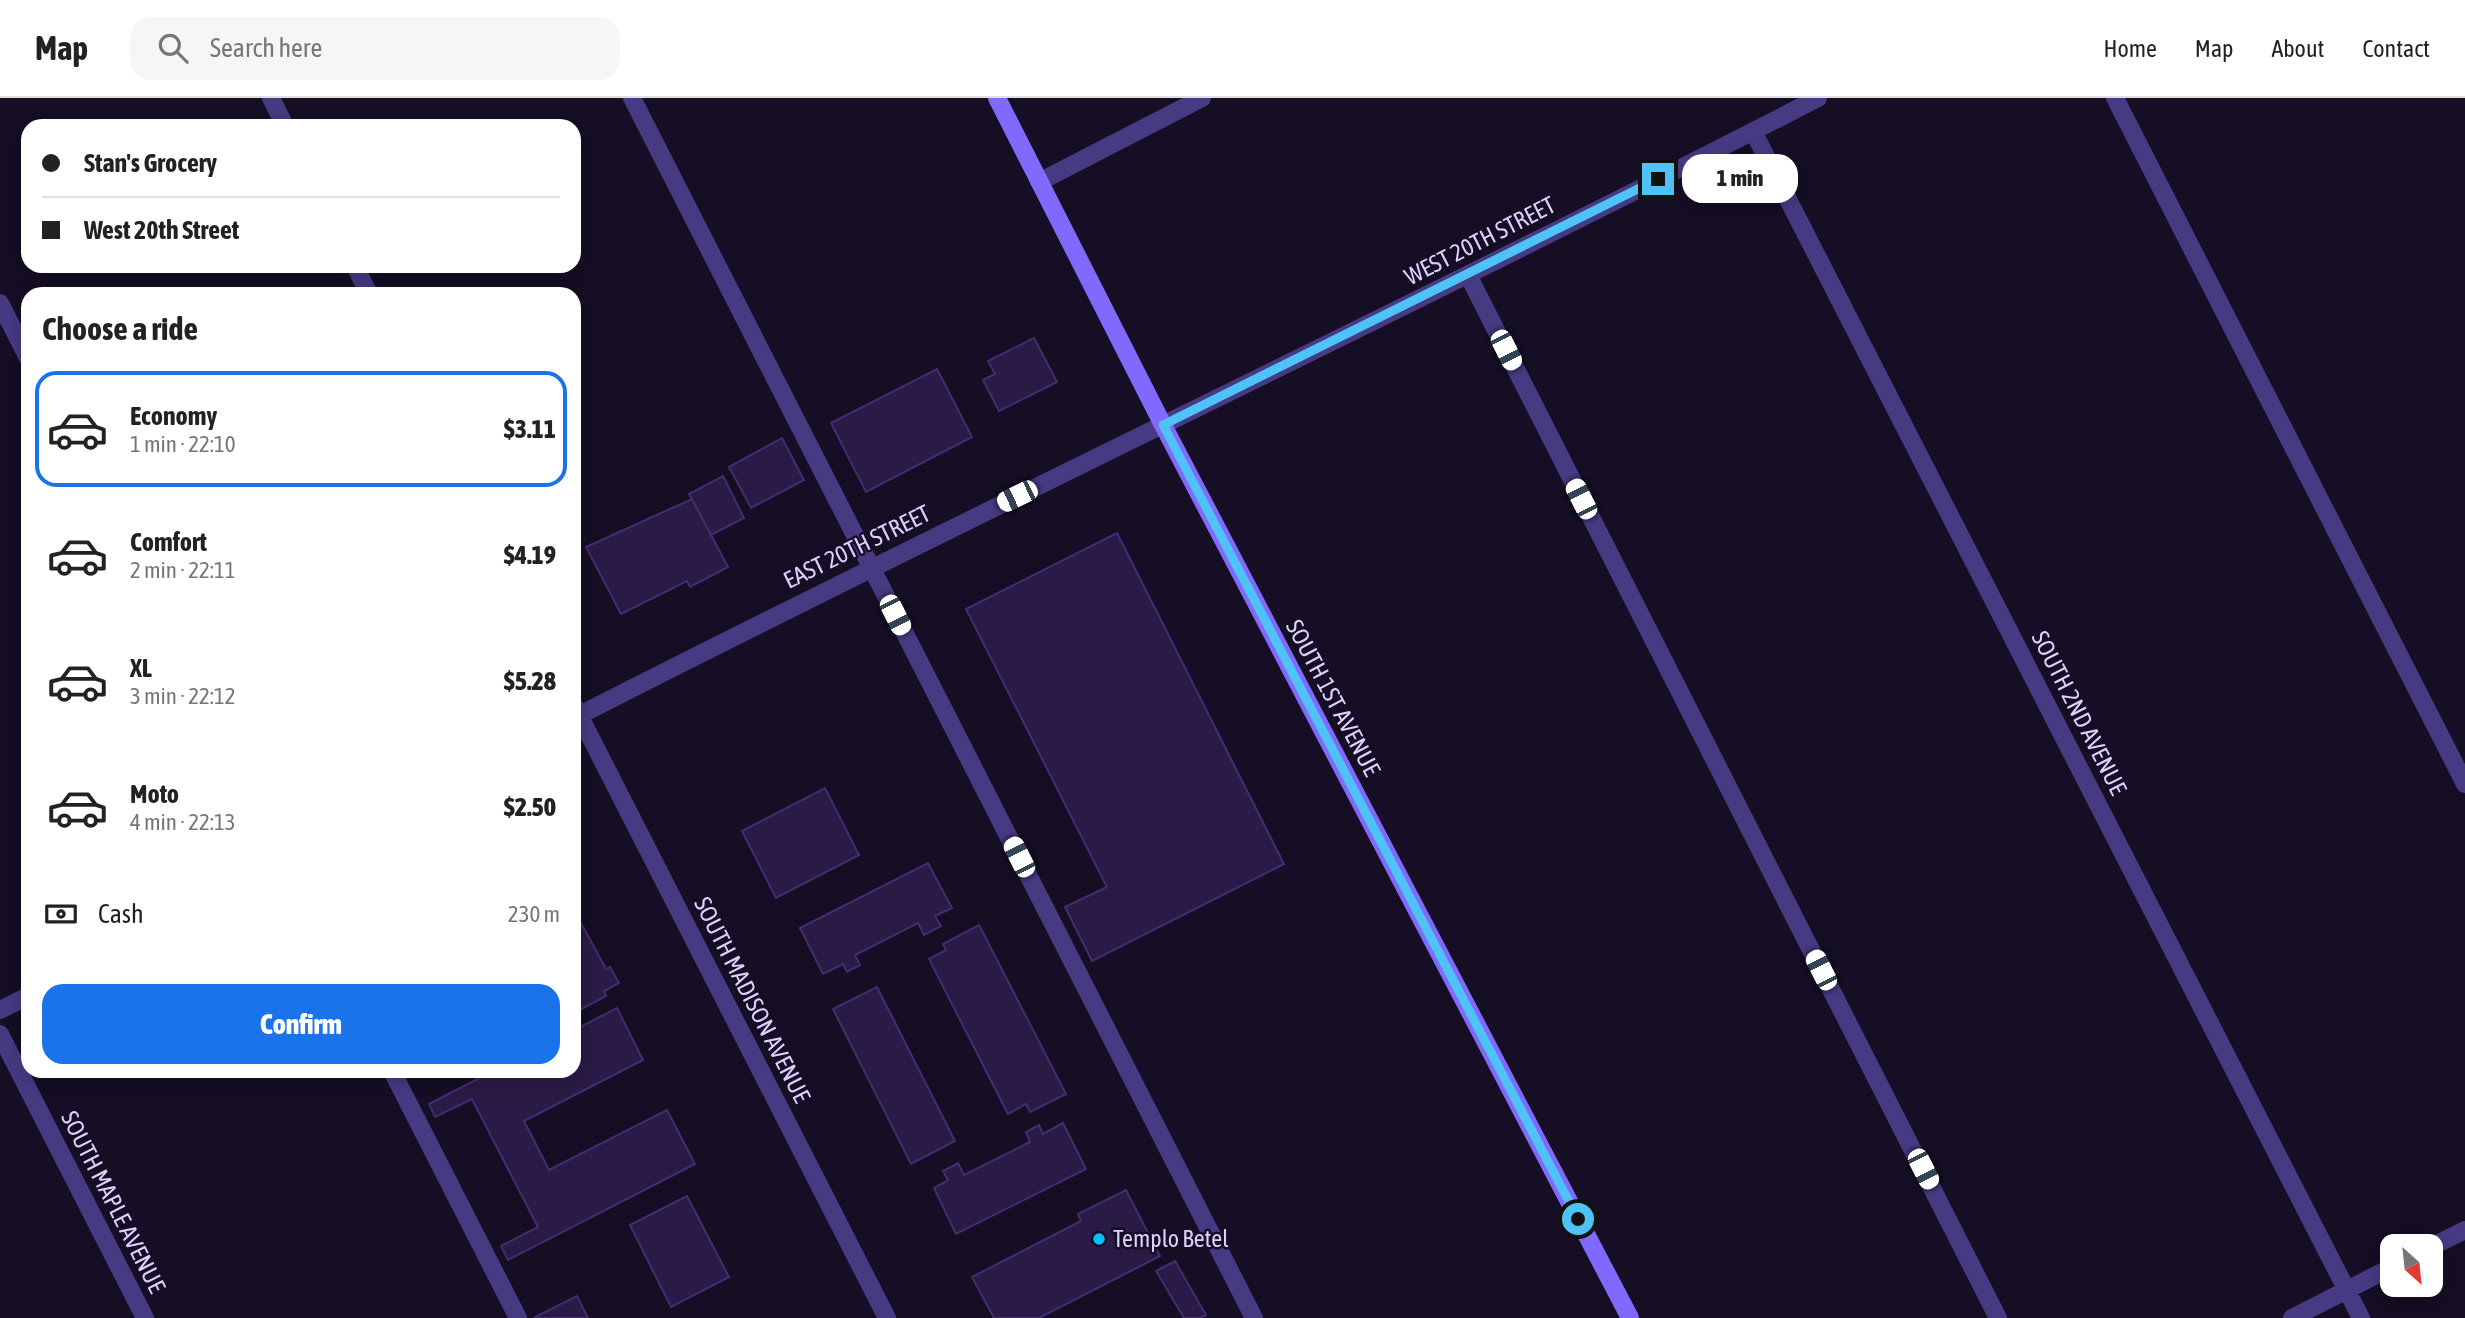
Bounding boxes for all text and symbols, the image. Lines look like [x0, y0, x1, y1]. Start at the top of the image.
search box [130, 17, 620, 80]
text: Map [35, 29, 88, 67]
icon: search [154, 29, 192, 67]
text: Search here [210, 33, 322, 63]
text: Home [2103, 35, 2157, 62]
text: Map [2195, 35, 2233, 62]
text: About [2271, 35, 2324, 62]
text: Contact [2362, 35, 2430, 62]
text: Stan's Grocery [84, 148, 217, 178]
callout: 1 min [1682, 154, 1798, 204]
route end [1642, 163, 1674, 195]
text: 1 min [1717, 165, 1763, 191]
street label: WEST 20TH STREET [1400, 191, 1560, 290]
text: West 20th Street [84, 215, 239, 245]
text: Choose a ride [42, 310, 198, 347]
car [1488, 327, 1525, 373]
icon: car [46, 398, 109, 461]
text: Economy [130, 401, 217, 431]
text: $3.11 [504, 414, 556, 444]
text: 1 min · 22:10 [130, 431, 236, 457]
car [1563, 476, 1600, 522]
car [994, 477, 1041, 515]
street label: EAST 20TH STREET [779, 499, 935, 594]
icon: car [46, 524, 109, 587]
text: Comfort [130, 527, 207, 557]
text: $4.19 [504, 540, 556, 570]
text: 2 min · 22:11 [130, 557, 236, 583]
car [877, 592, 914, 638]
street label: SOUTH 1ST AVENUE [1281, 615, 1386, 780]
street label: SOUTH 2ND AVENUE [2027, 626, 2132, 799]
icon: car [46, 650, 109, 713]
text: XL [130, 653, 152, 683]
text: $5.28 [504, 666, 556, 696]
text: 3 min · 22:12 [130, 683, 236, 709]
icon: car [46, 776, 109, 839]
text: Moto [130, 779, 179, 809]
text: $2.50 [504, 792, 556, 822]
text: 4 min · 22:13 [130, 809, 236, 835]
car [1001, 834, 1038, 880]
street label: SOUTH MADISON AVENUE [689, 893, 816, 1107]
icon: cash [42, 895, 80, 933]
text: Cash [98, 899, 144, 929]
text: 230 m [508, 901, 560, 927]
car [1803, 947, 1840, 993]
button: Confirm [42, 984, 560, 1064]
street label: SOUTH MAPLE AVENUE [56, 1106, 171, 1297]
car [1905, 1146, 1942, 1192]
route start [1562, 1203, 1594, 1235]
place label: Templo Betel [1113, 1225, 1229, 1252]
marker: Templo Betel [1091, 1231, 1107, 1247]
north arrow [2380, 1234, 2443, 1297]
map controls [2380, 1234, 2443, 1297]

